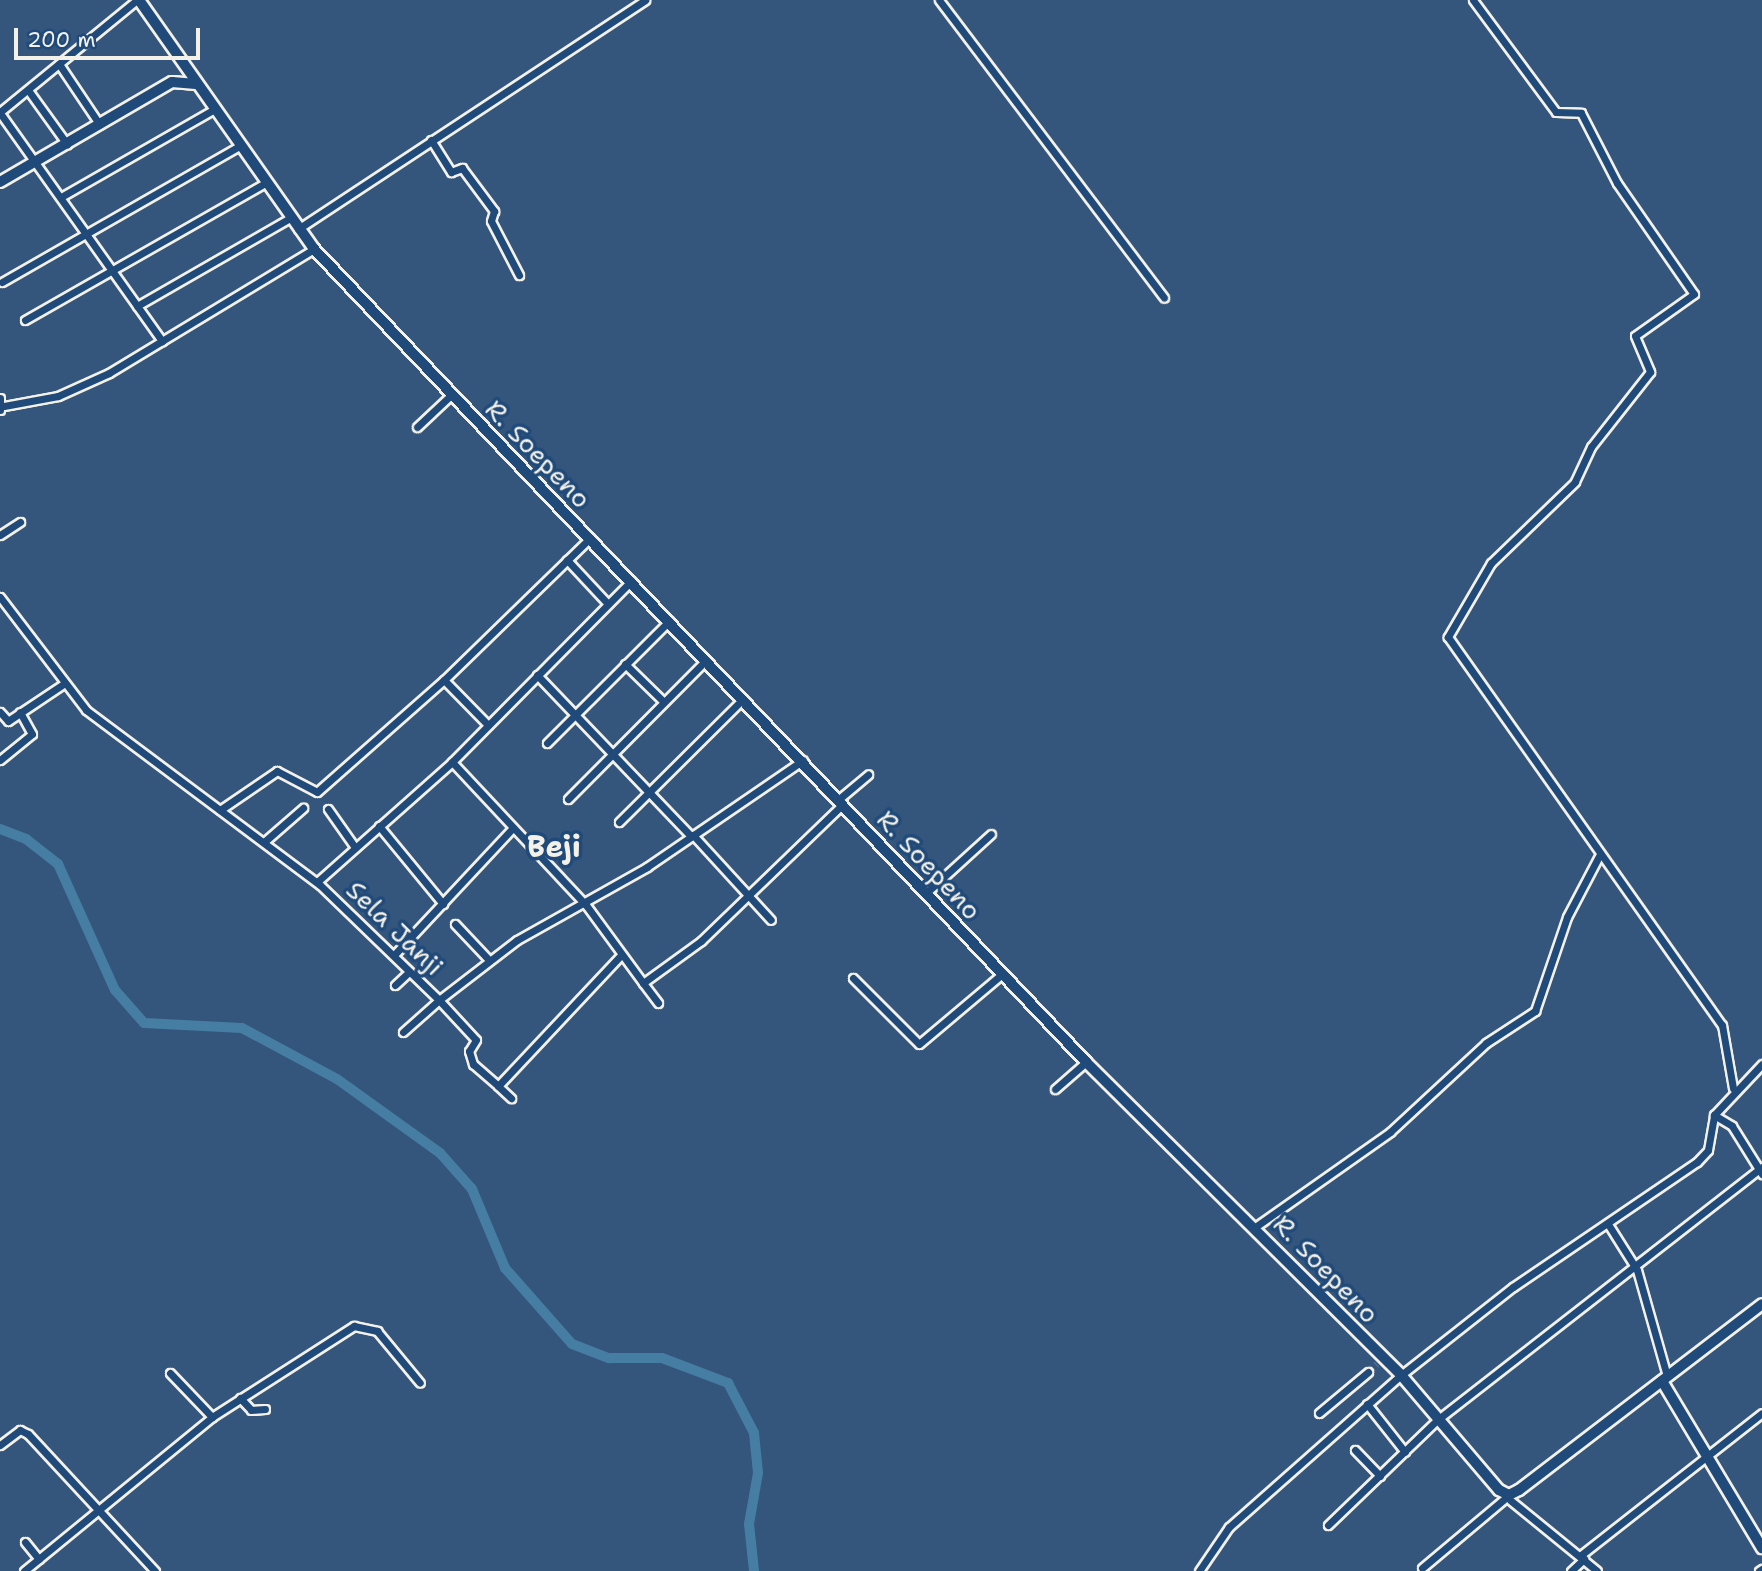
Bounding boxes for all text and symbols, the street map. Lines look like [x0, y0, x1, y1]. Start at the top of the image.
scale bar [18, 14, 203, 58]
text: 200 m [27, 26, 96, 54]
street label: R. Soepeno [479, 394, 597, 514]
street label: R. Soepeno [871, 804, 987, 926]
district label: Beji [527, 829, 581, 865]
street label: Sela Janji [340, 874, 450, 982]
street label: R. Soepeno [1267, 1209, 1385, 1329]

